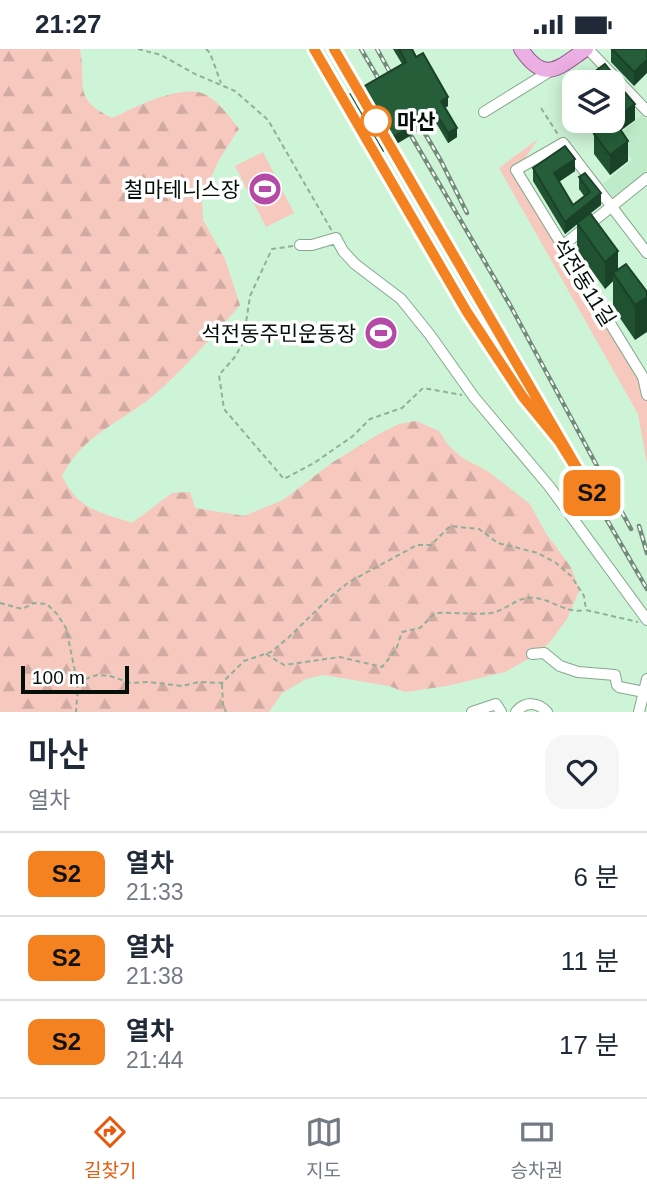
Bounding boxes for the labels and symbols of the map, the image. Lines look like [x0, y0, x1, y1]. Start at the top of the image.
marker: 마산 [361, 106, 391, 136]
place label: 마산 [397, 110, 436, 133]
sports icon: 철마테니스장 [246, 170, 284, 208]
place label: 철마테니스장 [124, 178, 240, 201]
street label: 석전동11길 [548, 234, 620, 330]
sports icon: 석전동주민운동장 [362, 314, 400, 352]
place label: 석전동주민운동장 [201, 322, 356, 345]
line badge: S2 [560, 470, 624, 516]
scale bar [21, 663, 130, 695]

